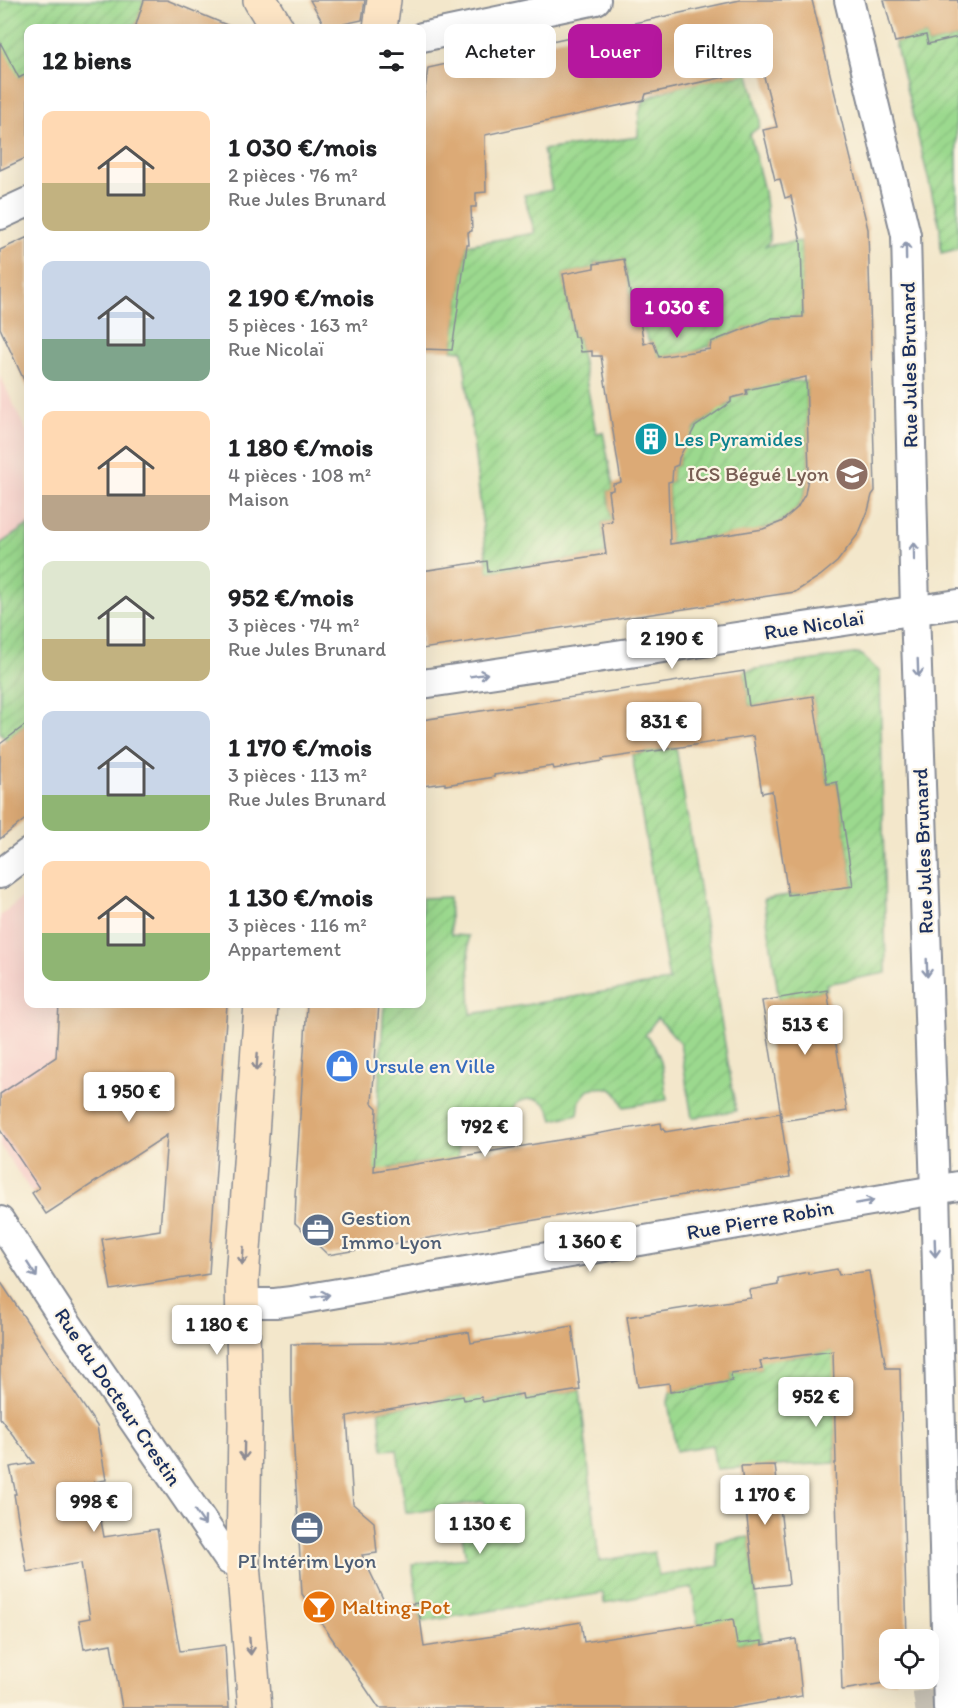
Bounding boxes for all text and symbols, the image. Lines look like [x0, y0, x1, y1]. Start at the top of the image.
chip: Acheter [444, 24, 556, 78]
chip: Louer [568, 24, 662, 78]
chip: Filtres [674, 24, 773, 78]
text: 12 biens [42, 44, 132, 76]
icon: filters [375, 44, 408, 77]
text: 1 030 €/mois [228, 131, 377, 163]
icon: home [90, 135, 162, 207]
text: 2 pièces · 76 m² [228, 163, 358, 187]
text: Rue Jules Brunard [228, 187, 386, 211]
one-way arrow [901, 242, 912, 262]
text: 2 190 €/mois [228, 281, 374, 313]
street label: Rue Jules Brunard [895, 281, 922, 448]
icon: home [90, 285, 162, 357]
pin: 1 030 € [622, 288, 732, 339]
text: 1 030 € [644, 295, 710, 319]
text: 5 pièces · 163 m² [228, 313, 368, 337]
text: Rue Nicolaï [228, 337, 324, 361]
building icon: Les Pyramides [633, 421, 669, 457]
place label: Les Pyramides [674, 426, 803, 451]
text: 1 180 €/mois [228, 431, 373, 463]
icon: home [90, 435, 162, 507]
school or university icon: ICS Bégué Lyon [834, 456, 870, 492]
place label: ICS Bégué Lyon [687, 461, 829, 486]
text: 4 pièces · 108 m² [228, 463, 371, 487]
text: Maison [228, 487, 289, 511]
one-way arrow [908, 542, 920, 562]
text: 952 €/mois [228, 581, 354, 613]
icon: home [90, 585, 162, 657]
street label: Rue Nicolaï [762, 604, 866, 645]
text: 3 pièces · 74 m² [228, 613, 360, 637]
pin: 2 190 € [617, 619, 727, 670]
text: 2 190 € [641, 626, 704, 650]
text: Rue Jules Brunard [228, 637, 386, 661]
one-way arrow [912, 658, 923, 678]
one-way arrow [469, 669, 489, 680]
pin: 831 € [622, 702, 706, 753]
text: 831 € [640, 709, 688, 733]
text: 1 170 €/mois [228, 731, 372, 763]
icon: home [90, 735, 162, 807]
text: 3 pièces · 113 m² [228, 763, 367, 787]
street label: Rue Jules Brunard [907, 767, 938, 934]
text: Rue Jules Brunard [228, 787, 386, 811]
text: 1 130 €/mois [228, 881, 373, 913]
icon: home [90, 885, 162, 957]
text: 3 pièces · 116 m² [228, 913, 367, 937]
text: Appartement [228, 937, 341, 961]
one-way arrow [921, 957, 932, 977]
pin: 513 € [763, 1005, 847, 1056]
text: 513 € [782, 1012, 828, 1036]
shop icon: Ursule en Ville [324, 1048, 360, 1084]
one-way arrow [251, 1051, 262, 1071]
place label: Ursule en Ville [365, 1053, 495, 1078]
pin: 1 950 € [74, 1072, 184, 1123]
text: 1 950 € [98, 1079, 160, 1103]
pin: 792 € [443, 1107, 527, 1158]
text: 792 € [462, 1114, 508, 1138]
street label: Rue Pierre Robin [684, 1194, 836, 1245]
one-way arrow [855, 1196, 874, 1207]
place label: Gestion Immo Lyon [341, 1205, 442, 1254]
office icon: Gestion Immo Lyon [300, 1212, 336, 1248]
pin: 1 360 € [535, 1222, 645, 1273]
text: 1 360 € [558, 1229, 622, 1253]
one-way arrow [929, 1238, 941, 1258]
one-way arrow [238, 1246, 249, 1266]
one-way arrow [26, 1261, 38, 1278]
one-way arrow [311, 1290, 330, 1301]
street label: Rue du Docteur Crestin [50, 1303, 187, 1490]
pin: 1 180 € [162, 1305, 272, 1356]
text: 1 180 € [186, 1312, 248, 1336]
pin: 952 € [774, 1377, 858, 1428]
text: 952 € [792, 1384, 840, 1408]
one-way arrow [239, 1441, 250, 1461]
pin: 1 170 € [710, 1475, 820, 1526]
pin: 998 € [52, 1482, 136, 1533]
text: 1 170 € [734, 1482, 796, 1506]
text: 998 € [70, 1489, 118, 1513]
pin: 1 130 € [425, 1504, 535, 1555]
one-way arrow [194, 1510, 206, 1526]
office icon: PI Intérim Lyon [289, 1510, 325, 1546]
text: 1 130 € [449, 1511, 511, 1535]
place label: PI Intérim Lyon [238, 1548, 377, 1573]
bar icon: Malting-Pot [301, 1589, 337, 1625]
place label: Malting-Pot [342, 1594, 450, 1619]
map controls [879, 1629, 939, 1689]
button: locate [879, 1629, 939, 1689]
one-way arrow [245, 1635, 256, 1655]

